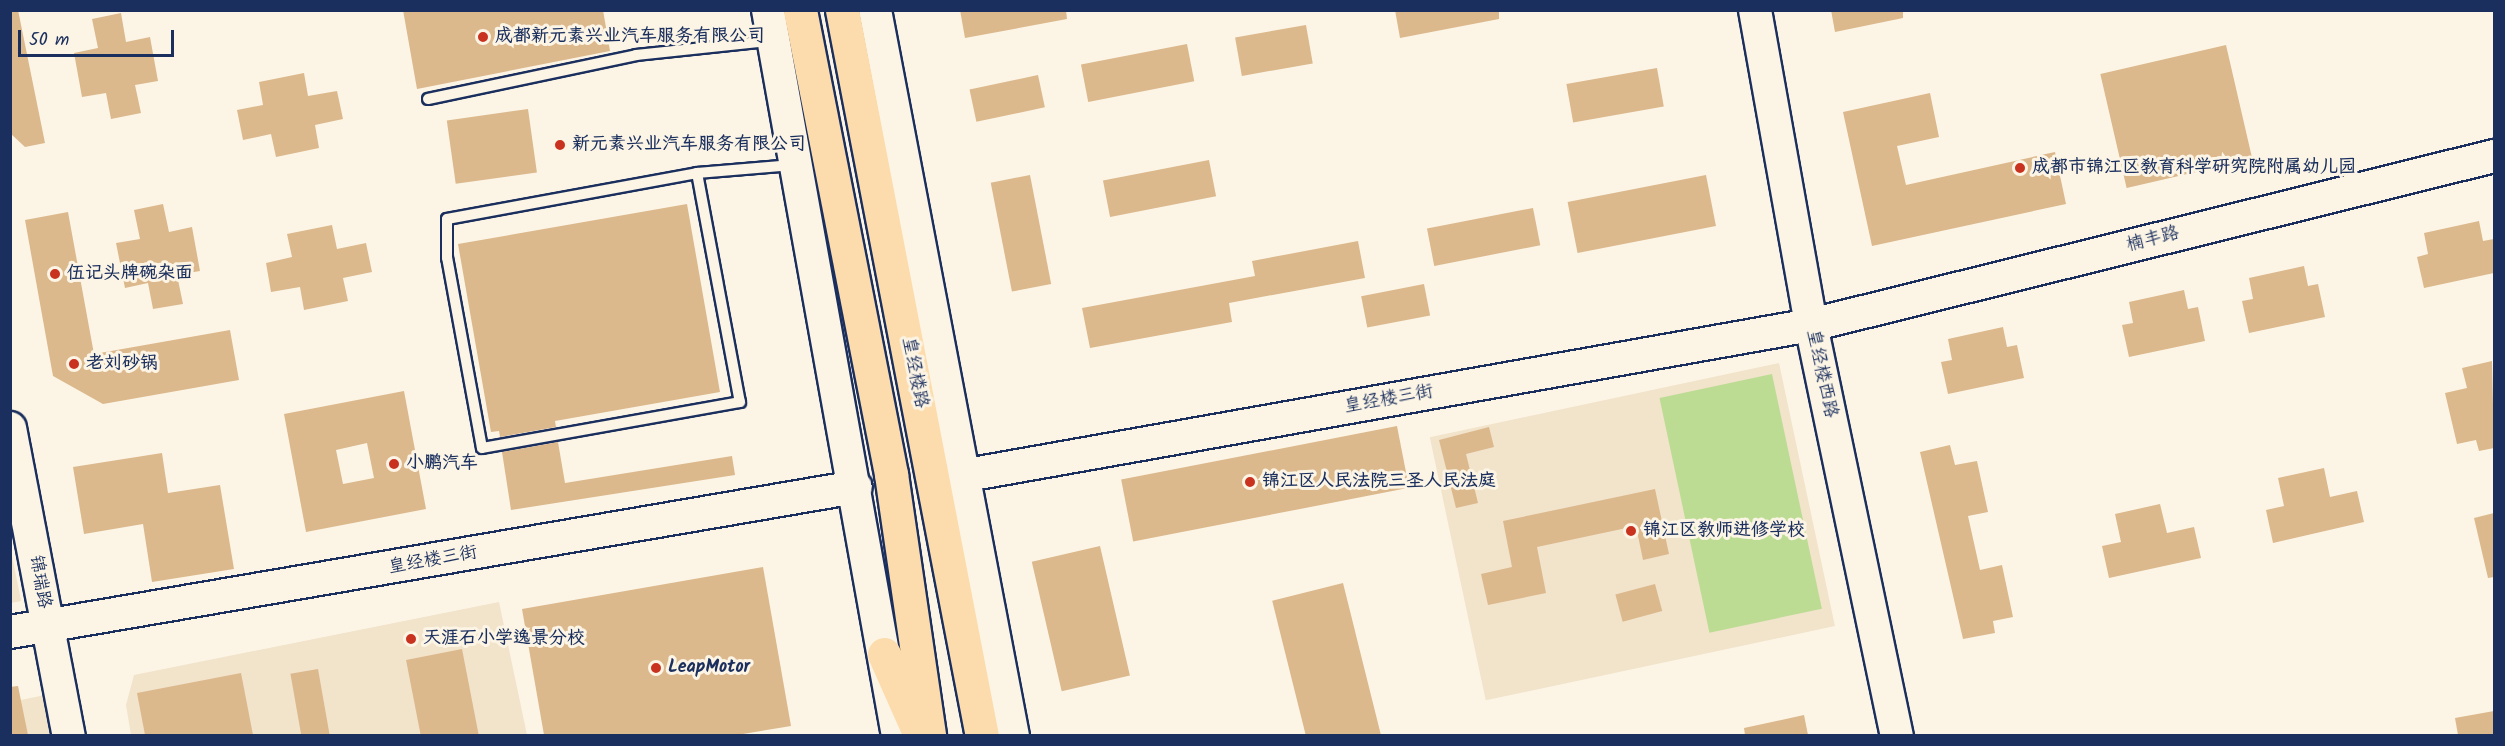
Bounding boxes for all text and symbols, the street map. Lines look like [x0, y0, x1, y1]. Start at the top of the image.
scale bar [21, 18, 177, 56]
text: 50 m [29, 26, 69, 55]
place label: 成都新元素兴业汽车服务有限公司 [495, 26, 765, 48]
marker: 成都新元素兴业汽车服务有限公司 [476, 30, 490, 44]
place label: 新元素兴业汽车服务有限公司 [572, 134, 806, 156]
marker: 新元素兴业汽车服务有限公司 [553, 138, 567, 152]
place label: 成都市锦江区教育科学研究院附属幼儿园 [2032, 157, 2356, 179]
marker: 成都市锦江区教育科学研究院附属幼儿园 [2013, 161, 2027, 175]
street label: 楠丰路 [2124, 223, 2182, 257]
place label: 伍记头牌碗杂面 [67, 263, 193, 285]
marker: 伍记头牌碗杂面 [48, 267, 62, 281]
street label: 皇经楼西路 [1801, 328, 1841, 420]
street label: 皇经楼路 [897, 336, 931, 410]
place label: 老刘砂锅 [86, 353, 158, 375]
marker: 老刘砂锅 [67, 357, 81, 371]
street label: 皇经楼三街 [1343, 382, 1435, 418]
place label: 小鹏汽车 [406, 453, 478, 475]
marker: 小鹏汽车 [387, 457, 401, 471]
place label: 锦江区人民法院三圣人民法庭 [1262, 471, 1496, 493]
marker: 锦江区人民法院三圣人民法庭 [1243, 475, 1257, 489]
place label: 锦江区教师进修学校 [1643, 520, 1805, 542]
marker: 锦江区教师进修学校 [1624, 524, 1638, 538]
street label: 皇经楼三街 [387, 543, 479, 579]
street label: 锦瑞路 [24, 554, 54, 610]
place label: 天涯石小学逸景分校 [423, 628, 585, 650]
marker: 天涯石小学逸景分校 [404, 632, 418, 646]
place label: LeapMotor [668, 657, 750, 679]
marker: LeapMotor [649, 661, 663, 675]

